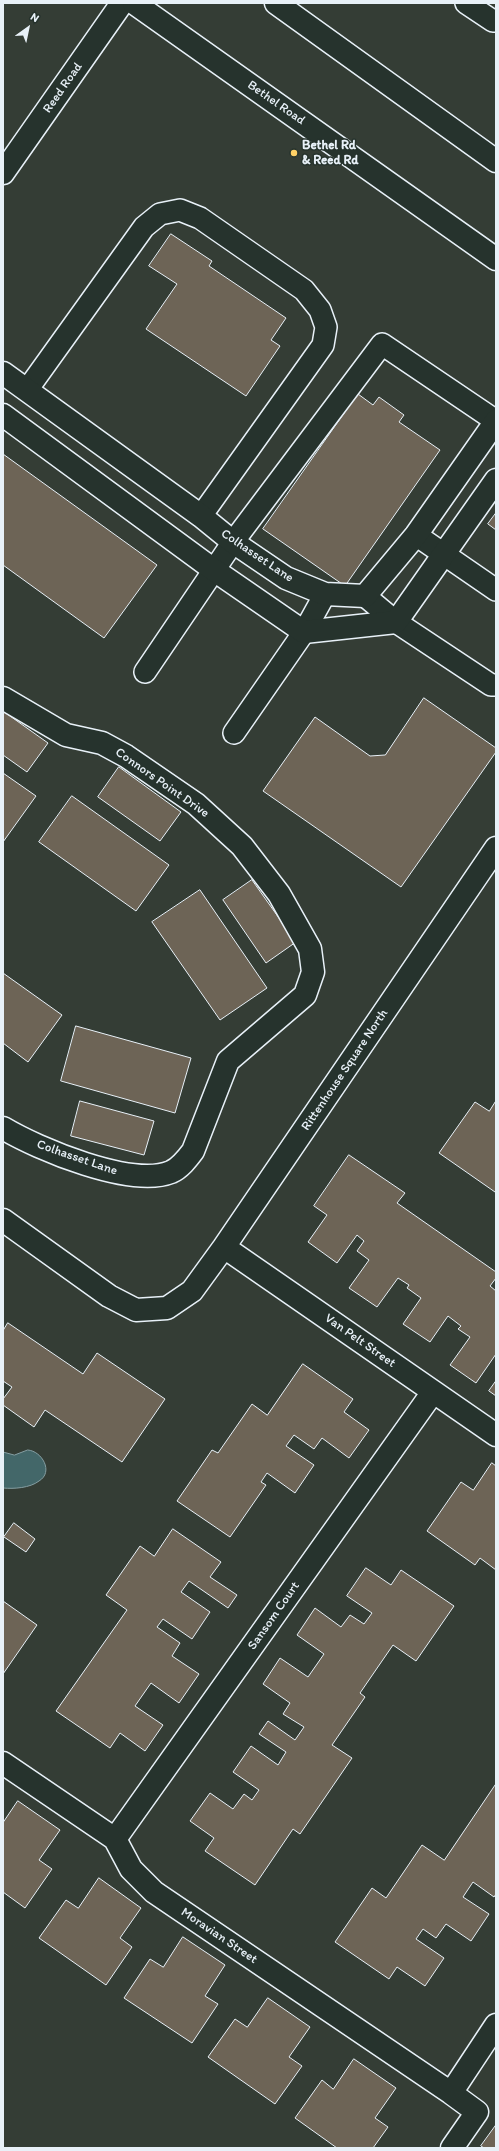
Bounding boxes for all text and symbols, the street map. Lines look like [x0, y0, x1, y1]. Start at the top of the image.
north arrow [8, 8, 48, 48]
text: N [28, 10, 41, 25]
street label: Reed Road [40, 60, 86, 116]
street label: Bethel Road [244, 77, 308, 129]
place label: Bethel Rd & Reed Rd [302, 138, 359, 169]
marker: Bethel Rd & Reed Rd [289, 148, 299, 158]
street label: Colhasset Lane [218, 526, 296, 586]
street label: Connors Point Drive [112, 745, 212, 821]
street label: Rittenhouse Square North [298, 1006, 392, 1134]
street label: Colhasset Lane [35, 1137, 119, 1179]
street label: Van Pelt Street [321, 1311, 399, 1371]
street label: Sansom Court [245, 1579, 303, 1653]
street label: Moravian Street [178, 1905, 260, 1967]

